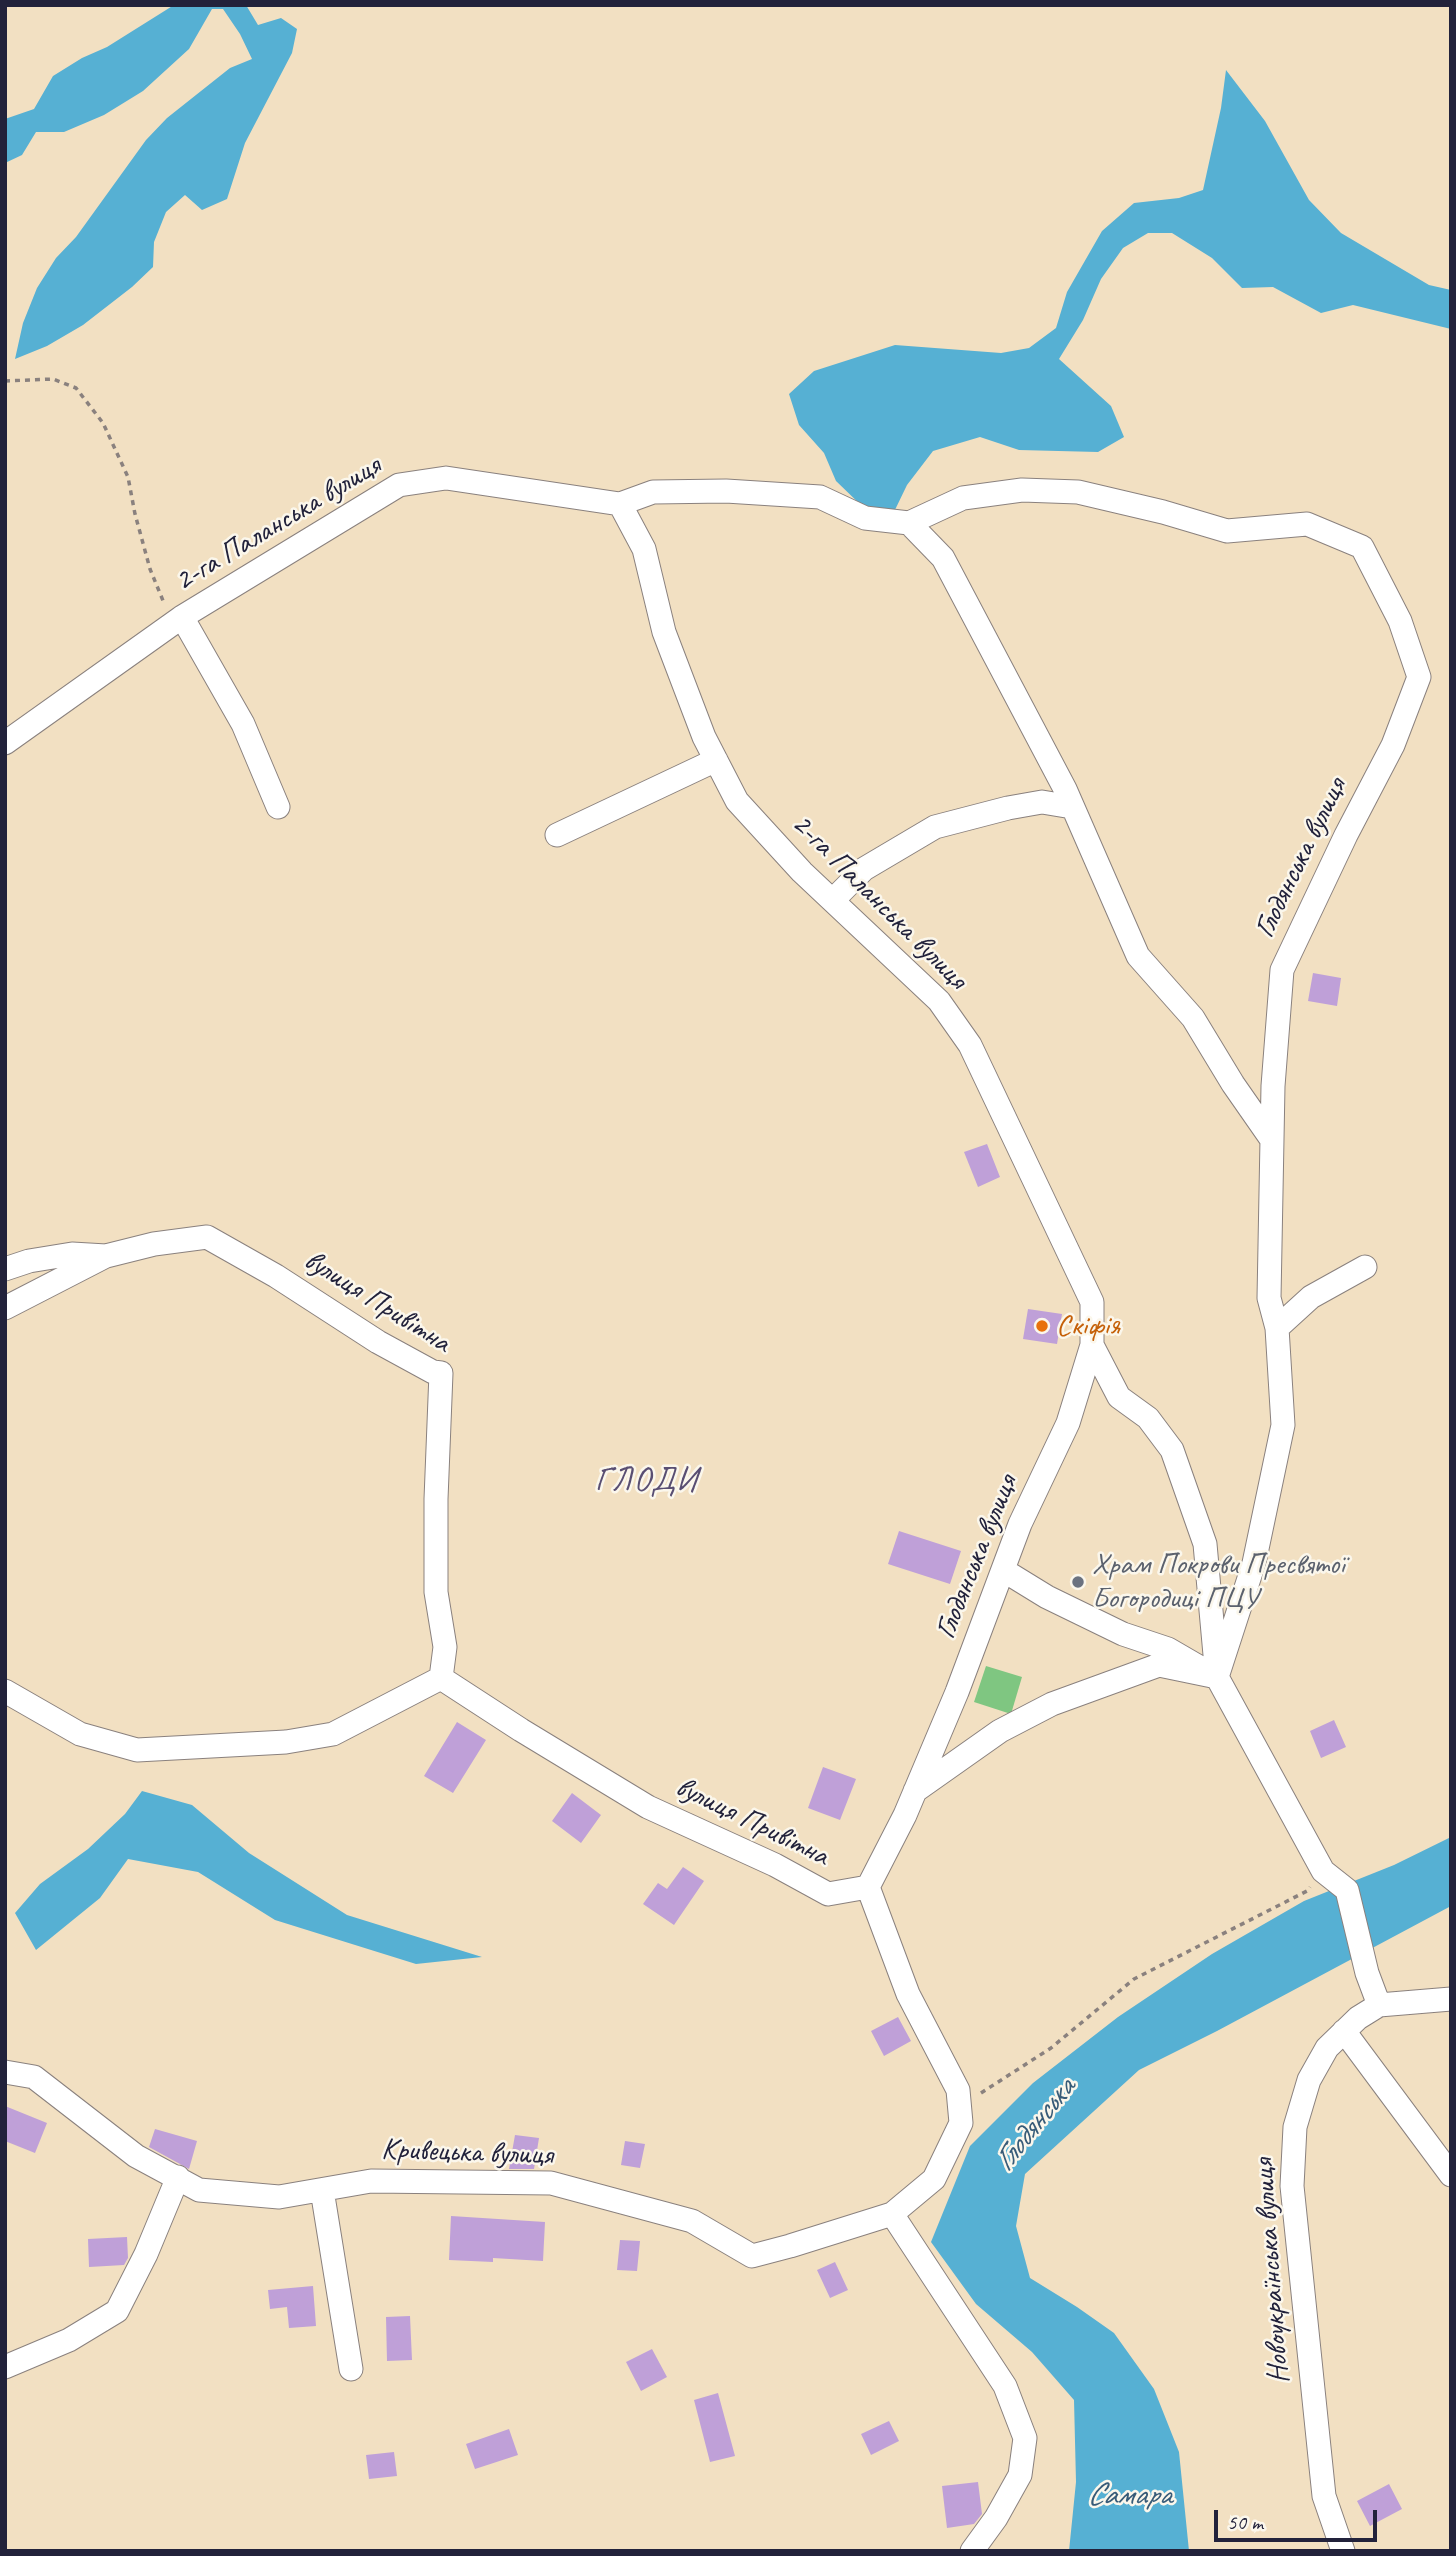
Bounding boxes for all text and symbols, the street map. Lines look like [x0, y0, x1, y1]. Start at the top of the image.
street label: 2-га Паланська вулиця [168, 448, 388, 600]
street label: Глодянська вулиця [1247, 772, 1355, 944]
street label: 2-га Паланська вулиця [784, 807, 974, 997]
street label: вулиця Привітна [297, 1243, 457, 1361]
place label: Скіфія [1056, 1308, 1120, 1344]
marker: Скіфія [1034, 1318, 1050, 1334]
district label: ГЛОДИ [595, 1461, 699, 1501]
street label: Глодянська вулиця [928, 1470, 1026, 1644]
place label: Храм Покрови Пресвятої Богородиці ПЦУ [1092, 1547, 1345, 1618]
marker: Храм Покрови Пресвятої Богородиці ПЦУ [1070, 1574, 1086, 1590]
street label: вулиця Привітна [670, 1769, 834, 1875]
water label: Глодянська [986, 2071, 1084, 2179]
street label: Кривецька вулиця [381, 2132, 553, 2174]
street label: Новоукраїнська вулиця [1246, 2157, 1298, 2385]
water label: Самара [1087, 2477, 1171, 2515]
scale bar [1218, 2496, 1381, 2540]
text: 50 m [1227, 2509, 1263, 2535]

